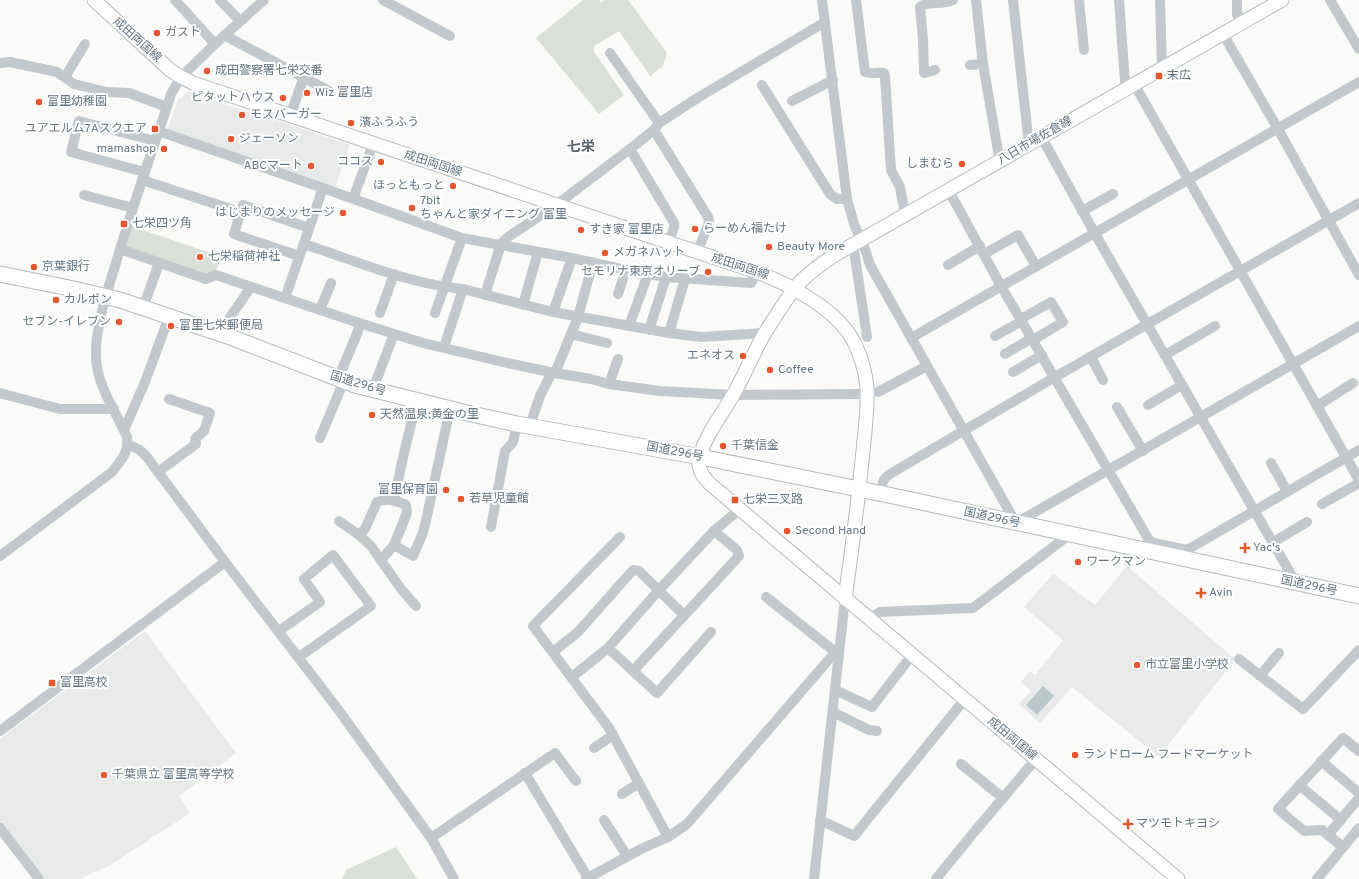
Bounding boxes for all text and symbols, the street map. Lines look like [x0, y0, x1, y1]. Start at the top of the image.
street label: 成田両国線 [109, 14, 165, 66]
place label: ガスト [165, 25, 201, 41]
marker: ガスト [152, 28, 162, 38]
place label: 成田警察署七栄交番 [215, 63, 323, 79]
marker: 成田警察署七栄交番 [202, 66, 212, 76]
place label: 末広 [1167, 68, 1191, 84]
marker: 末広 [1154, 71, 1164, 81]
place label: Wiz 富里店 [315, 85, 373, 101]
marker: Wiz 富里店 [302, 88, 312, 98]
place label: ピタットハウス [191, 90, 275, 106]
marker: ピタットハウス [278, 93, 288, 103]
place label: 富里幼稚園 [47, 94, 107, 110]
marker: 富里幼稚園 [34, 97, 44, 107]
place label: モスバーガー [250, 107, 322, 123]
marker: モスバーガー [237, 110, 247, 120]
street label: 八日市場佐倉線 [995, 113, 1075, 169]
place label: 濱ふうふう [359, 115, 419, 131]
marker: 濱ふうふう [346, 118, 356, 128]
place label: ユアエルム7Aスクエア [25, 121, 147, 137]
marker: ユアエルム7Aスクエア [150, 124, 160, 134]
place label: ジェーソン [239, 131, 299, 147]
marker: ジェーソン [226, 134, 236, 144]
district label: 七栄 [567, 139, 595, 156]
place label: mamashop [97, 141, 156, 157]
marker: mamashop [159, 144, 169, 154]
street label: 成田両国線 [402, 147, 464, 181]
place label: ココス [337, 154, 373, 170]
place label: しまむら [906, 156, 954, 172]
marker: ココス [376, 157, 386, 167]
place label: ABCマート [244, 158, 303, 174]
marker: しまむら [957, 159, 967, 169]
marker: ABCマート [306, 161, 316, 171]
place label: ほっともっと [373, 178, 445, 194]
marker: ほっともっと [448, 181, 458, 191]
place label: 7bit ちゃんと家ダイニング 富里 [420, 193, 567, 223]
marker: 7bit ちゃんと家ダイニング 富里 [407, 203, 417, 213]
place label: はじまりのメッセージ [215, 205, 335, 221]
marker: はじまりのメッセージ [338, 208, 348, 218]
place label: 七栄四ツ角 [132, 216, 192, 232]
marker: 七栄四ツ角 [119, 219, 129, 229]
place label: らーめん福たけ [703, 221, 787, 237]
place label: すき家 富里店 [589, 222, 664, 238]
marker: らーめん福たけ [690, 224, 700, 234]
marker: すき家 富里店 [576, 225, 586, 235]
place label: Beauty More [777, 239, 845, 255]
marker: Beauty More [764, 242, 774, 252]
place label: メガネハット [613, 245, 685, 261]
marker: メガネハット [600, 248, 610, 258]
place label: 七栄稲荷神社 [208, 249, 280, 265]
street label: 成田両国線 [709, 250, 771, 284]
marker: 七栄稲荷神社 [195, 252, 205, 262]
place label: 京葉銀行 [42, 259, 90, 275]
marker: 京葉銀行 [29, 262, 39, 272]
place label: セモリナ東京オリーブ [581, 264, 700, 280]
marker: セモリナ東京オリーブ [703, 267, 713, 277]
place label: カルボン [64, 292, 112, 308]
marker: カルボン [51, 295, 61, 305]
place label: セブン-イレブン [22, 314, 111, 330]
marker: セブン-イレブン [114, 317, 124, 327]
place label: 富里七栄郵便局 [179, 318, 263, 334]
marker: 富里七栄郵便局 [166, 321, 176, 331]
place label: エネオス [687, 348, 735, 364]
marker: エネオス [738, 351, 748, 361]
place label: Coffee [778, 362, 814, 378]
marker: Coffee [765, 365, 775, 375]
street label: 国道296号 [328, 368, 388, 400]
place label: 天然温泉;黄金の里 [380, 407, 479, 423]
marker: 天然温泉;黄金の里 [367, 410, 377, 420]
place label: 千葉信金 [731, 438, 779, 454]
street label: 国道296号 [645, 439, 705, 465]
marker: 千葉信金 [718, 441, 728, 451]
place label: 富里保育園 [378, 482, 438, 498]
marker: 富里保育園 [441, 485, 451, 495]
place label: 若草児童館 [469, 491, 529, 507]
place label: 七栄三叉路 [743, 492, 803, 508]
marker: 若草児童館 [456, 494, 466, 504]
marker: 七栄三叉路 [730, 495, 740, 505]
street label: 国道296号 [962, 504, 1022, 532]
place label: Second Hand [795, 523, 866, 539]
marker: Second Hand [782, 526, 792, 536]
place label: Yac's [1253, 540, 1281, 556]
marker: Yac's [1240, 543, 1250, 553]
place label: ワークマン [1086, 554, 1146, 570]
marker: ワークマン [1073, 557, 1083, 567]
street label: 国道296号 [1279, 572, 1339, 600]
place label: Avin [1209, 585, 1233, 601]
marker: Avin [1196, 588, 1206, 598]
place label: 市立富里小学校 [1145, 657, 1229, 673]
marker: 市立富里小学校 [1132, 660, 1142, 670]
place label: 富里高校 [60, 675, 108, 691]
marker: 富里高校 [47, 678, 57, 688]
street label: 成田両国線 [984, 714, 1040, 764]
place label: ランドローム フードマーケット [1083, 747, 1253, 763]
marker: ランドローム フードマーケット [1070, 750, 1080, 760]
place label: 千葉県立 富里高等学校 [112, 767, 235, 783]
marker: 千葉県立 富里高等学校 [99, 770, 109, 780]
place label: マツモトキヨシ [1136, 816, 1220, 832]
marker: マツモトキヨシ [1123, 819, 1133, 829]

